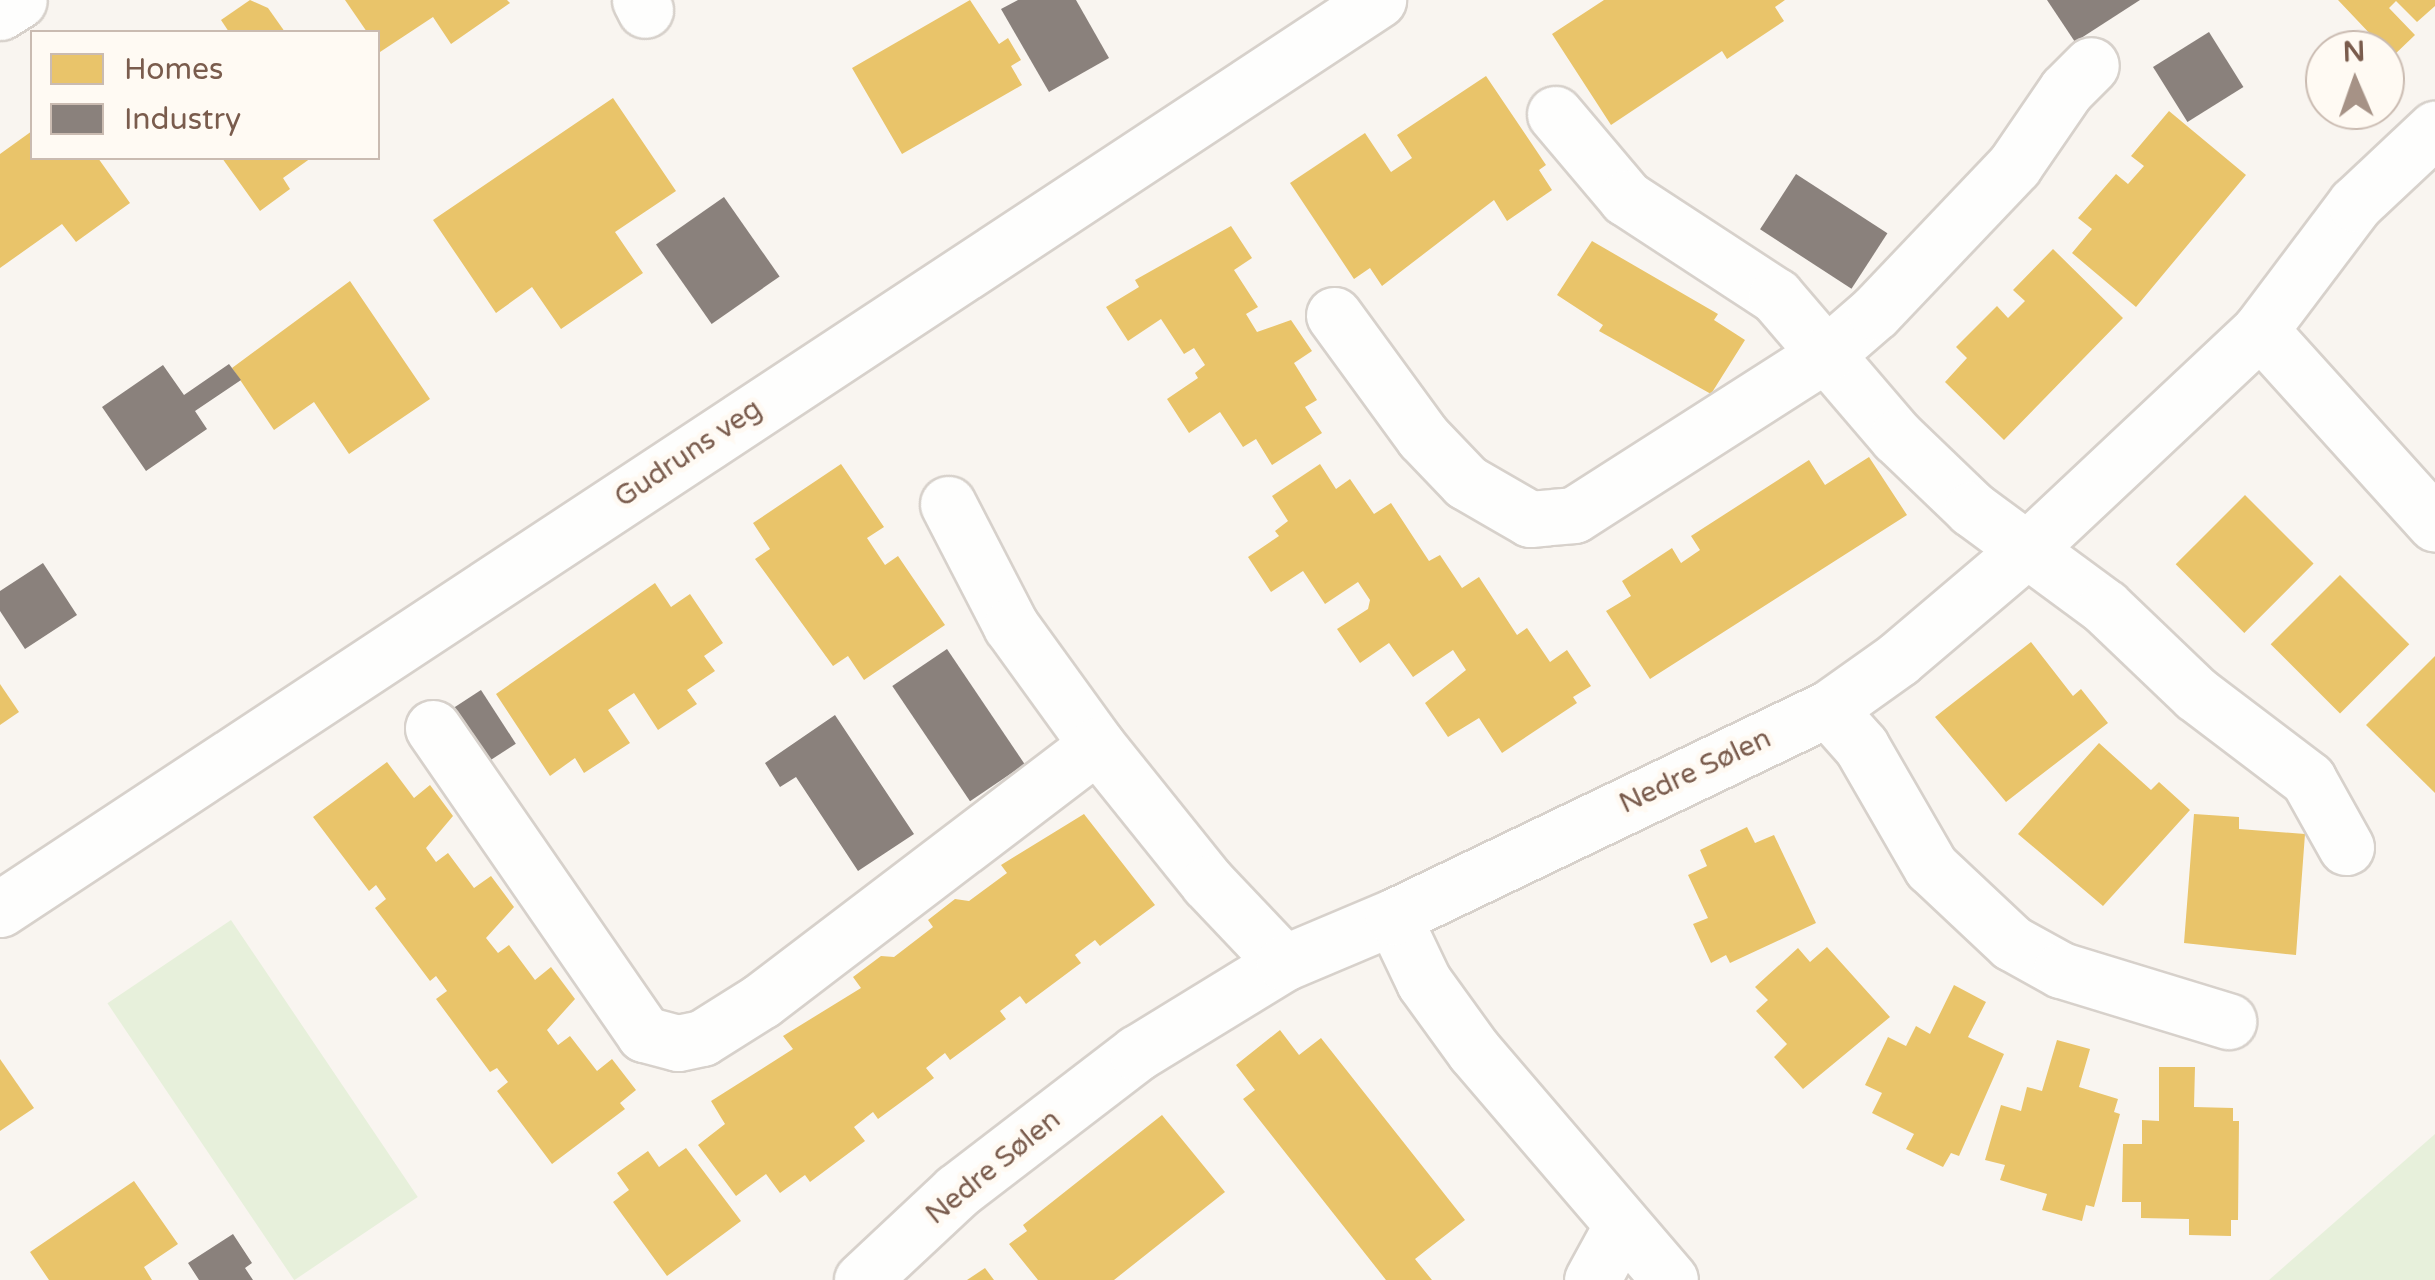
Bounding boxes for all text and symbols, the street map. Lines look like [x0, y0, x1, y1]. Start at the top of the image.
legend [30, 30, 380, 160]
north arrow [2305, 30, 2405, 130]
text: N [2342, 35, 2366, 69]
text: Homes [124, 51, 223, 88]
text: Industry [124, 101, 241, 138]
street label: Gudruns veg [608, 392, 768, 514]
street label: Nedre Sølen [1614, 721, 1776, 821]
street label: Nedre Sølen [919, 1103, 1067, 1231]

